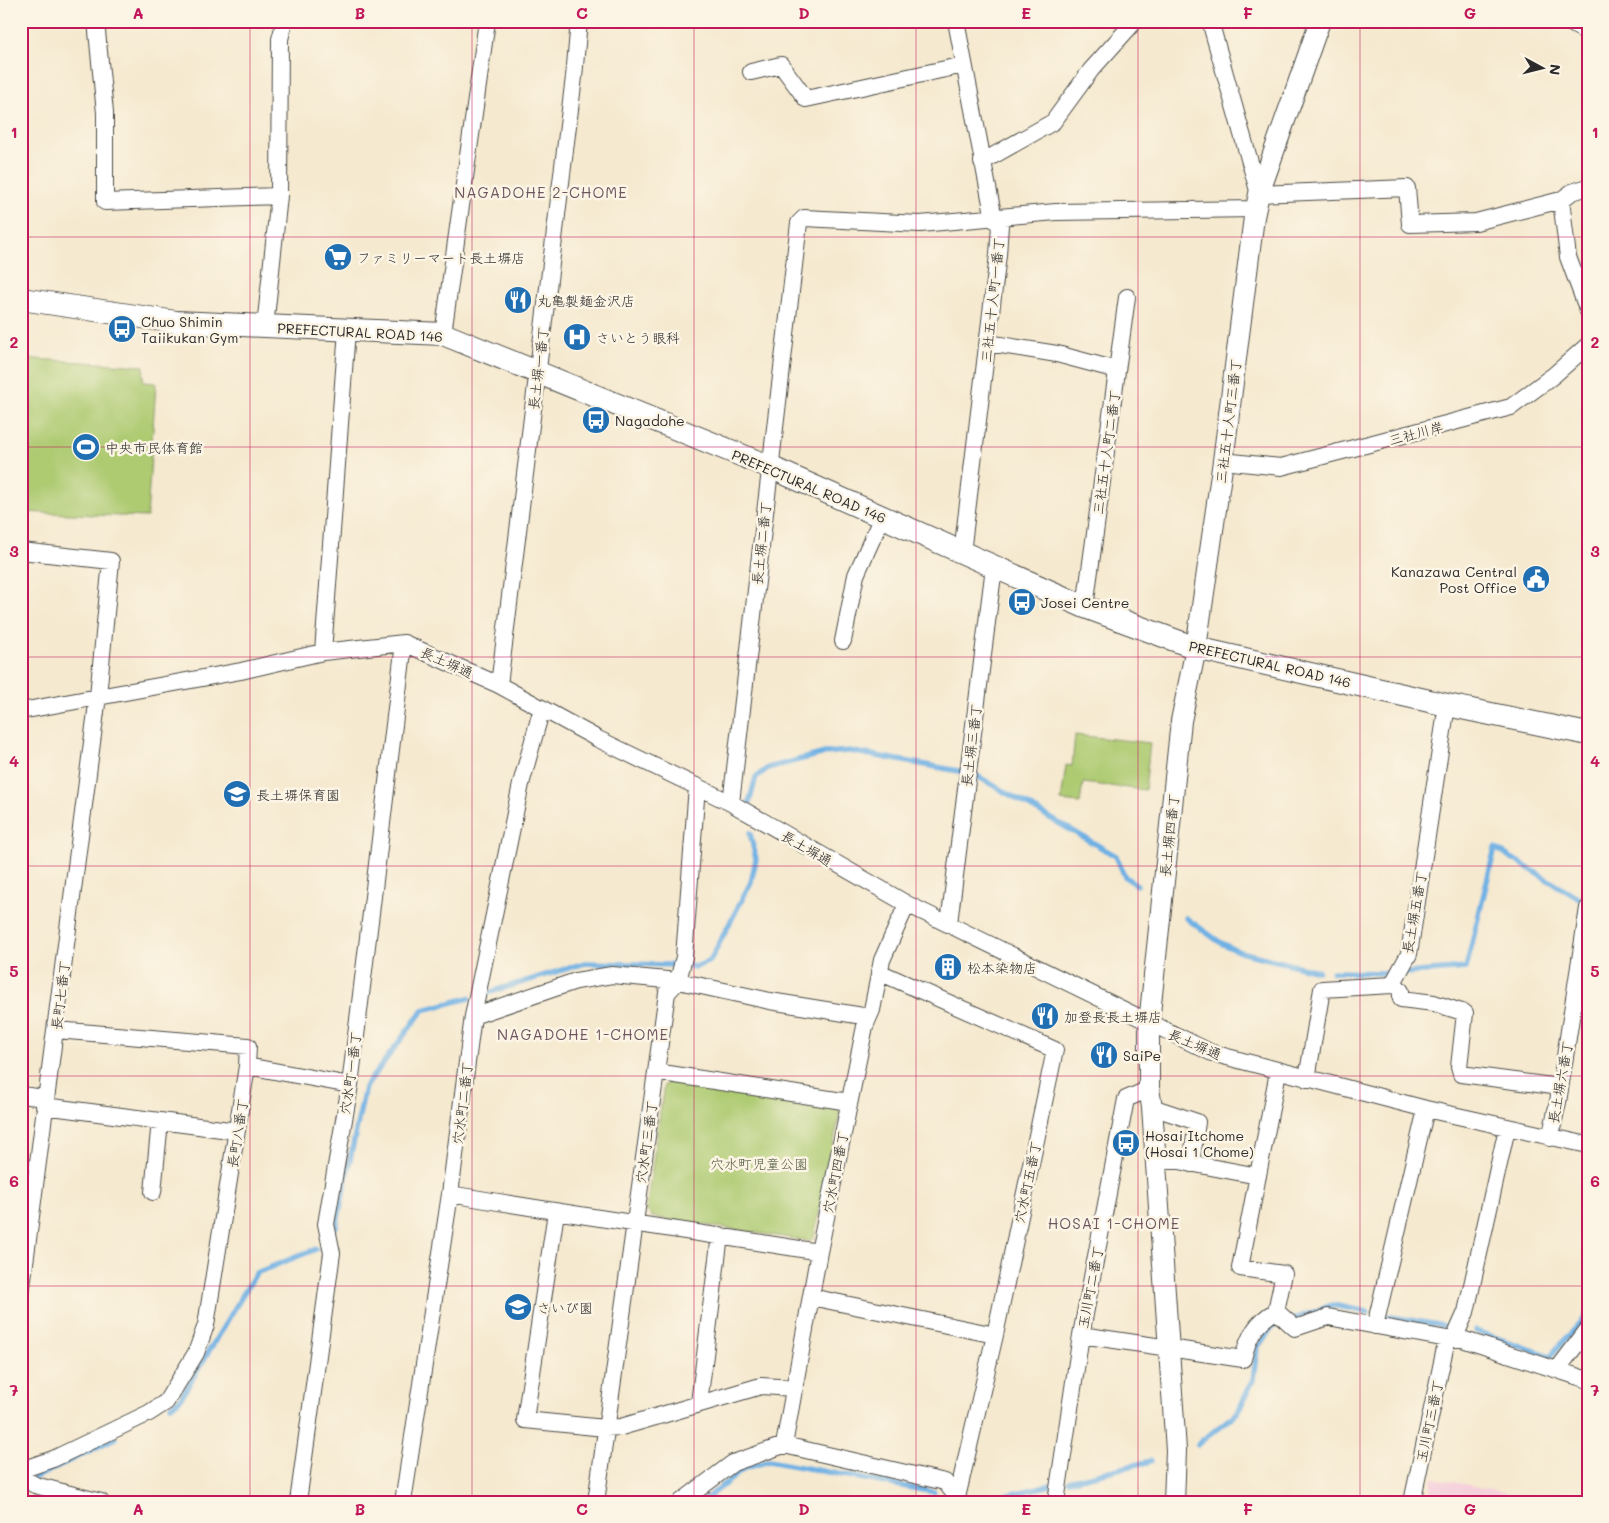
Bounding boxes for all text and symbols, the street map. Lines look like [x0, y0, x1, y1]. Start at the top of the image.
text: A [132, 2, 144, 23]
text: B [355, 2, 365, 23]
text: C [576, 2, 588, 23]
text: D [798, 2, 810, 23]
text: E [1021, 2, 1031, 23]
text: F [1243, 2, 1253, 23]
text: G [1464, 2, 1476, 23]
north arrow [1516, 42, 1566, 92]
text: N [1545, 63, 1565, 76]
text: 1 [10, 121, 18, 142]
text: 1 [1591, 121, 1599, 142]
district label: NAGADOHE 2-CHOME [454, 182, 628, 202]
street label: 三社五十人町一番丁 [976, 236, 1008, 364]
supermarket icon: ファミリーマート長土塀店 [323, 242, 353, 272]
place label: ファミリーマート長土塀店 [357, 248, 525, 267]
restaurant icon: 丸亀製麺金沢店 [503, 285, 533, 315]
place label: 丸亀製麺金沢店 [537, 291, 635, 310]
place label: Chuo Shimin Taiikukan Gym [141, 312, 238, 347]
bus stop icon: Chuo Shimin Taiikukan Gym [107, 314, 137, 344]
street label: PREFECTURAL ROAD 146 [277, 318, 443, 346]
hospital icon: さいとう眼科 [562, 322, 592, 352]
street label: 長土塀一番丁 [523, 325, 553, 411]
place label: さいとう眼科 [596, 328, 680, 347]
text: 2 [10, 331, 19, 352]
text: 2 [1591, 331, 1600, 352]
street label: 三社五十人町三番丁 [1211, 357, 1245, 485]
street label: 三社五十人町二番丁 [1088, 388, 1124, 516]
bus stop icon: Nagadohe [581, 405, 611, 435]
place label: Nagadohe [615, 411, 685, 430]
street label: 三社川岸 [1386, 417, 1446, 449]
sports icon: 中央市民体育館 [71, 432, 101, 462]
place label: 中央市民体育館 [105, 438, 203, 457]
street label: PREFECTURAL ROAD 146 [729, 445, 889, 527]
street label: 長土塀二番丁 [747, 500, 775, 586]
text: 3 [9, 540, 19, 561]
text: 3 [1590, 540, 1600, 561]
place label: Kanazawa Central Post Office [1391, 562, 1517, 597]
public building icon: Kanazawa Central Post Office [1521, 564, 1551, 594]
bus stop icon: Josei Centre [1007, 587, 1037, 617]
place label: Josei Centre [1041, 593, 1130, 612]
street label: PREFECTURAL ROAD 146 [1187, 636, 1353, 692]
street label: 長土塀通 [418, 642, 476, 682]
street label: 長土塀三番丁 [956, 702, 986, 788]
text: 4 [9, 750, 19, 771]
text: 4 [1590, 750, 1600, 771]
school or university icon: 長土塀保育園 [222, 779, 252, 809]
place label: 長土塀保育園 [256, 785, 340, 804]
street label: 長土塀四番丁 [1155, 792, 1183, 878]
street label: 長土塀通 [778, 826, 836, 870]
street label: 長土塀五番丁 [1397, 869, 1431, 955]
building icon: 松本染物店 [933, 952, 963, 982]
place label: 松本染物店 [967, 958, 1037, 977]
street label: 長町七番丁 [46, 959, 74, 1031]
text: 5 [9, 960, 19, 981]
text: 5 [1590, 960, 1600, 981]
restaurant icon: 加登長長土塀店 [1030, 1001, 1060, 1031]
place label: 加登長長土塀店 [1064, 1007, 1162, 1026]
district label: NAGADOHE 1-CHOME [497, 1024, 669, 1044]
street label: 長土塀通 [1166, 1024, 1224, 1064]
street label: 穴水町一番丁 [335, 1030, 365, 1116]
street label: 長土塀六番丁 [1543, 1039, 1577, 1125]
restaurant icon: SaiPe [1089, 1040, 1119, 1070]
place label: SaiPe [1123, 1046, 1161, 1065]
street label: 穴水町二番丁 [447, 1060, 477, 1146]
street label: 長町八番丁 [222, 1097, 252, 1169]
street label: 穴水町三番丁 [631, 1099, 661, 1185]
place label: Hosai Itchome (Hosai 1 Chome) [1145, 1126, 1254, 1161]
bus stop icon: Hosai Itchome (Hosai 1 Chome) [1111, 1128, 1141, 1158]
street label: 穴水町四番丁 [818, 1129, 852, 1215]
street label: 穴水町五番丁 [1009, 1139, 1045, 1225]
park label: 穴水町児童公園 [710, 1154, 808, 1173]
text: 6 [9, 1170, 19, 1191]
text: 6 [1590, 1170, 1600, 1191]
district label: HOSAI 1-CHOME [1048, 1213, 1180, 1233]
street label: 玉川町二番丁 [1073, 1244, 1107, 1330]
school or university icon: さいび園 [503, 1292, 533, 1322]
place label: さいび園 [537, 1298, 593, 1317]
street label: 玉川町三番丁 [1411, 1378, 1447, 1464]
text: 7 [10, 1379, 19, 1400]
text: 7 [1591, 1379, 1600, 1400]
text: A [132, 1498, 144, 1519]
text: B [355, 1498, 365, 1519]
text: C [576, 1498, 588, 1519]
text: D [798, 1498, 810, 1519]
text: E [1021, 1498, 1031, 1519]
text: F [1243, 1498, 1253, 1519]
text: G [1464, 1498, 1476, 1519]

